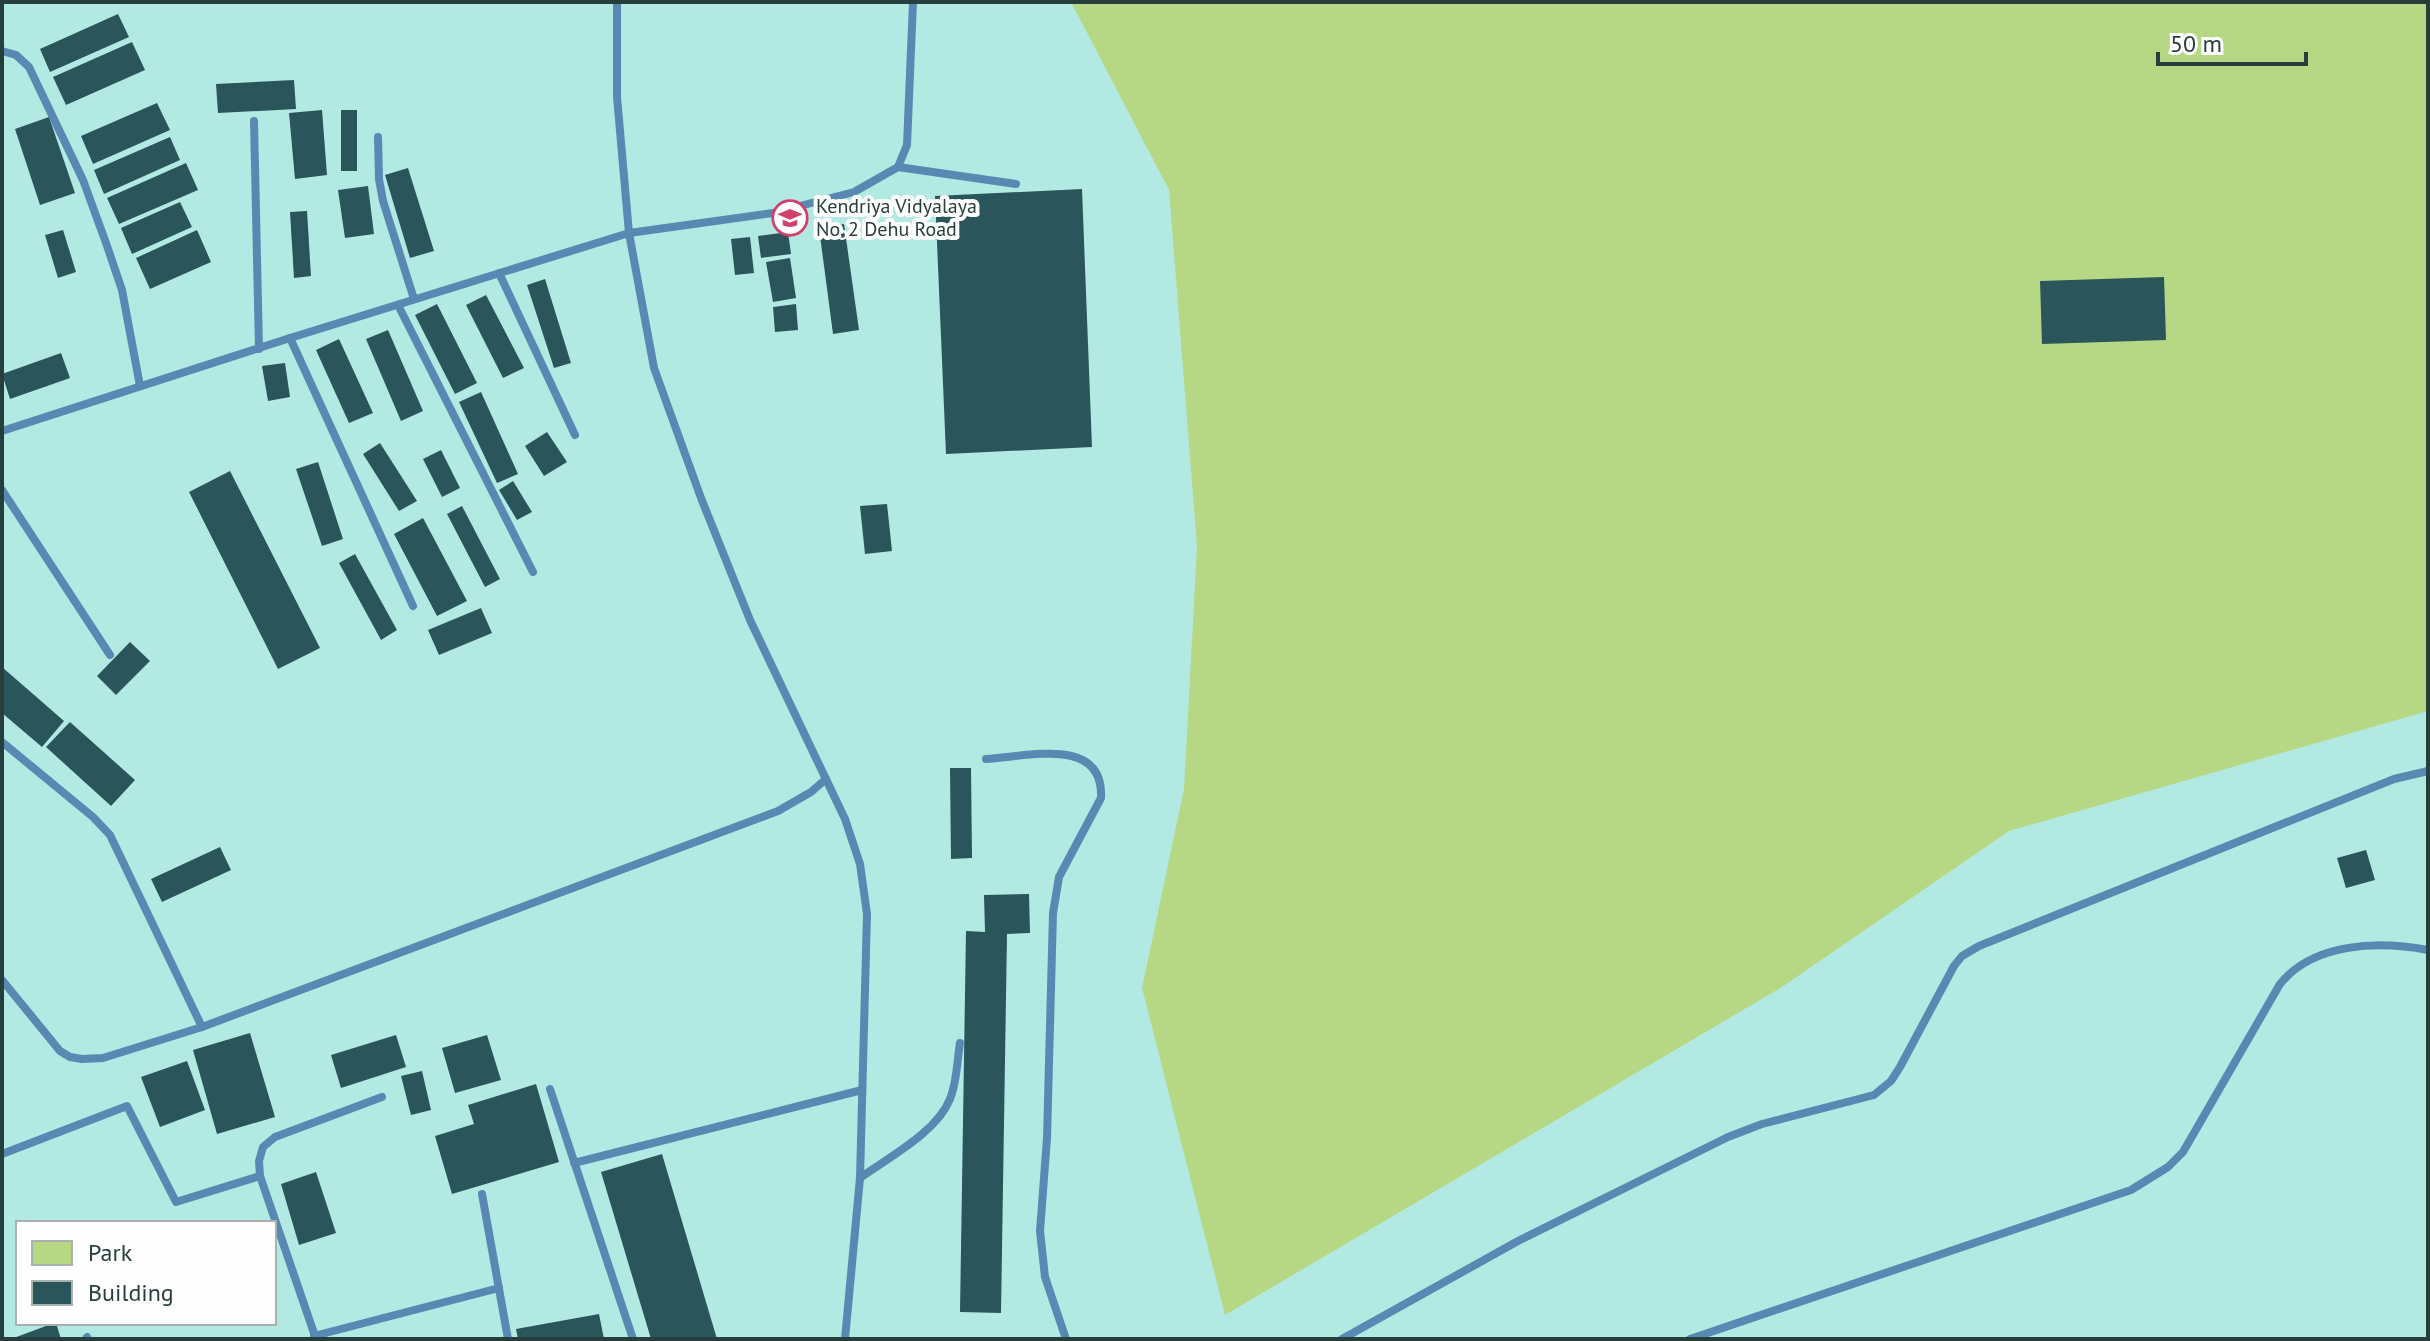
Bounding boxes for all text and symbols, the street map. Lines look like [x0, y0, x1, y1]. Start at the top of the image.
scale bar [2158, 16, 2306, 66]
text: 50 m [2170, 28, 2222, 59]
place label: Kendriya Vidyalaya No. 2 Dehu Road [816, 193, 977, 242]
school or university icon: Kendriya Vidyalaya No. 2 Dehu Road [771, 199, 809, 237]
legend [16, 1221, 276, 1325]
text: Park [88, 1237, 133, 1268]
text: Building [88, 1277, 174, 1308]

